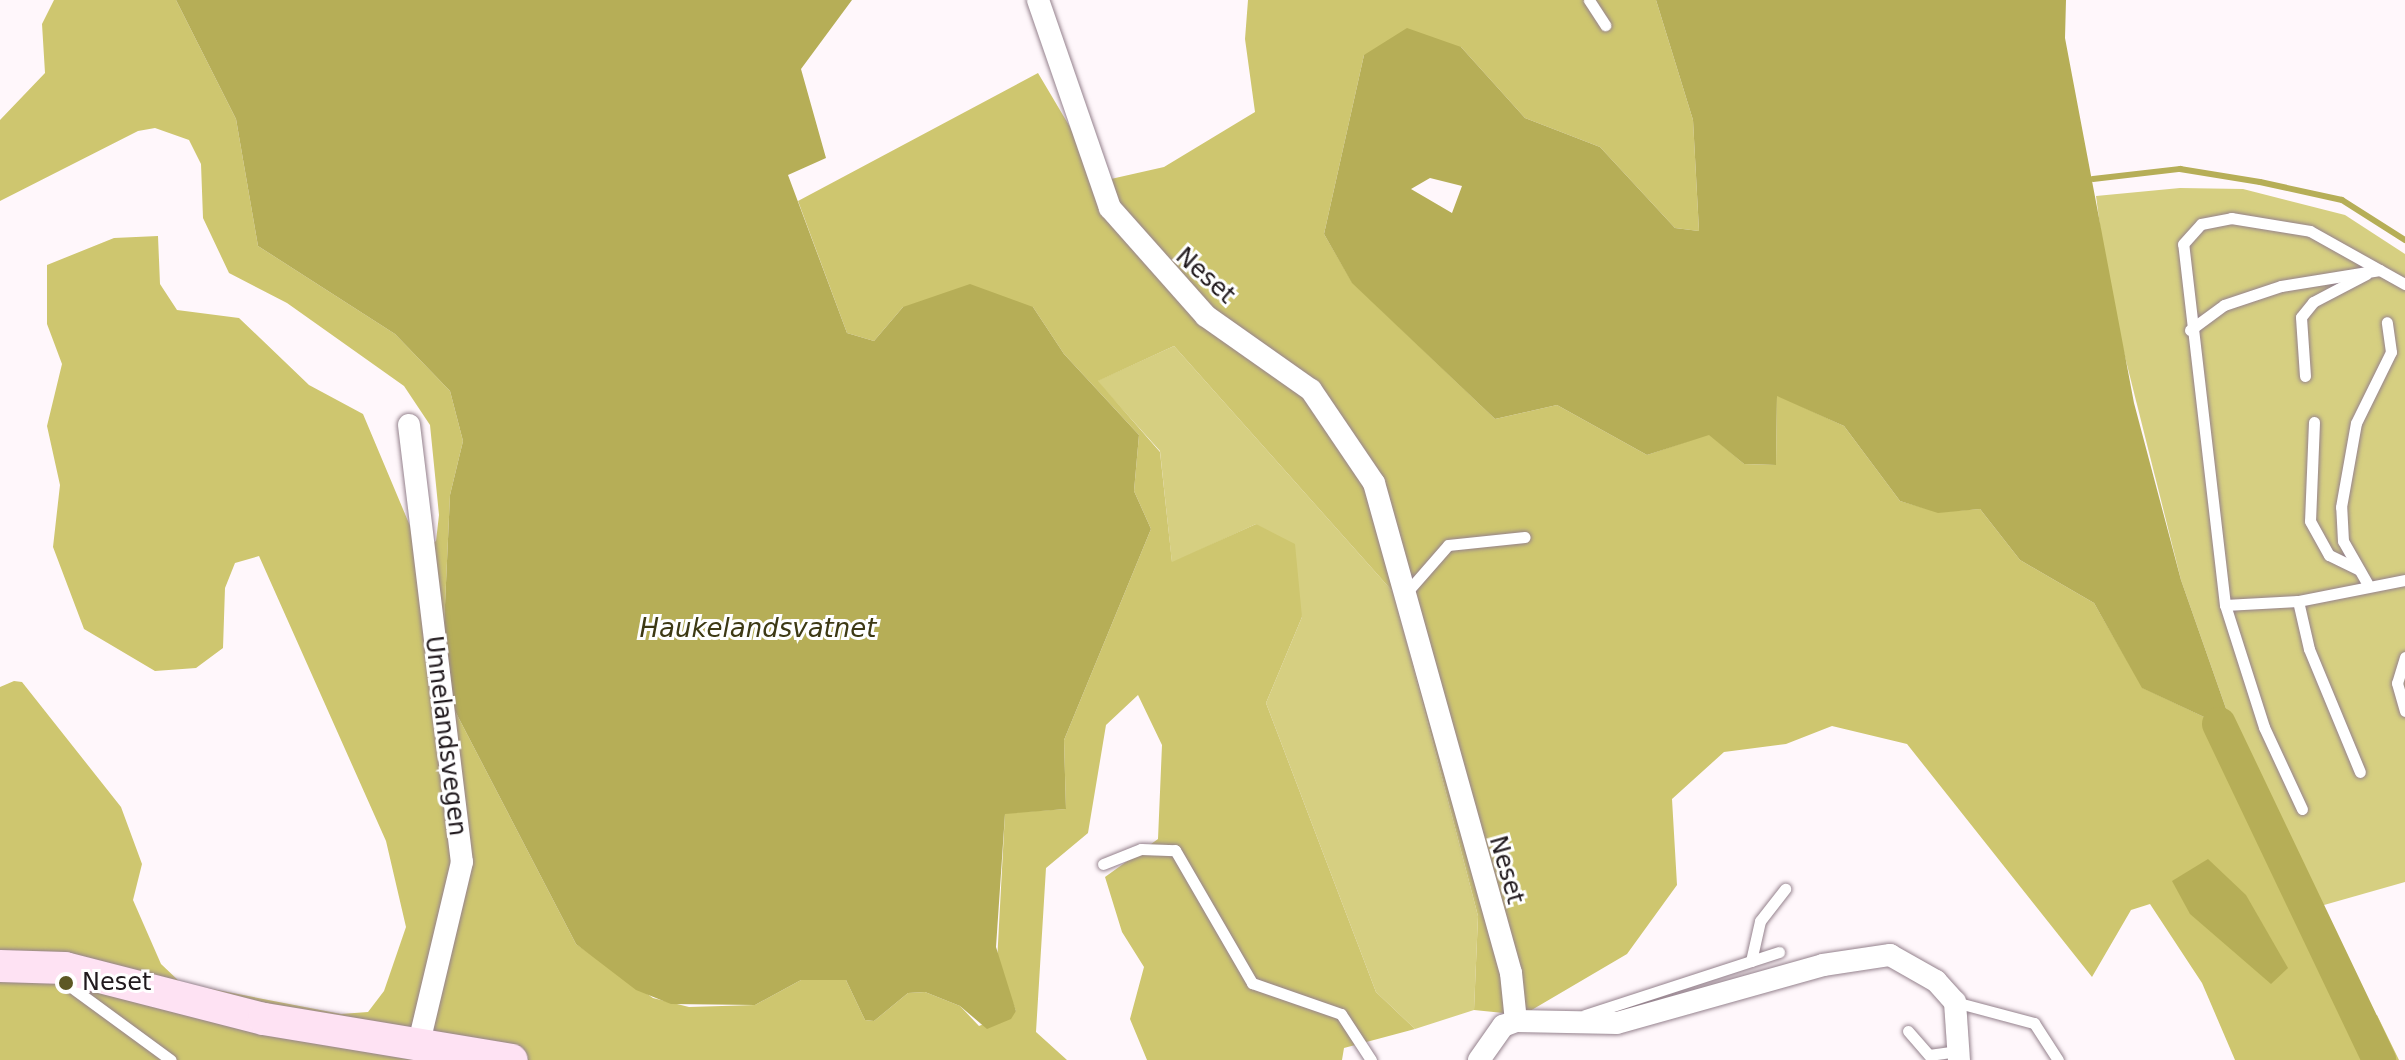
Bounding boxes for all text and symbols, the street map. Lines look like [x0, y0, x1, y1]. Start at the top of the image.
street label: Neset [1170, 242, 1240, 310]
water label: Haukelandsvatnet [640, 613, 876, 645]
street label: Unnelandsvegen [418, 634, 472, 838]
street label: Neset [1483, 833, 1529, 907]
place label: Neset [82, 969, 151, 997]
marker: Neset [57, 974, 75, 992]

